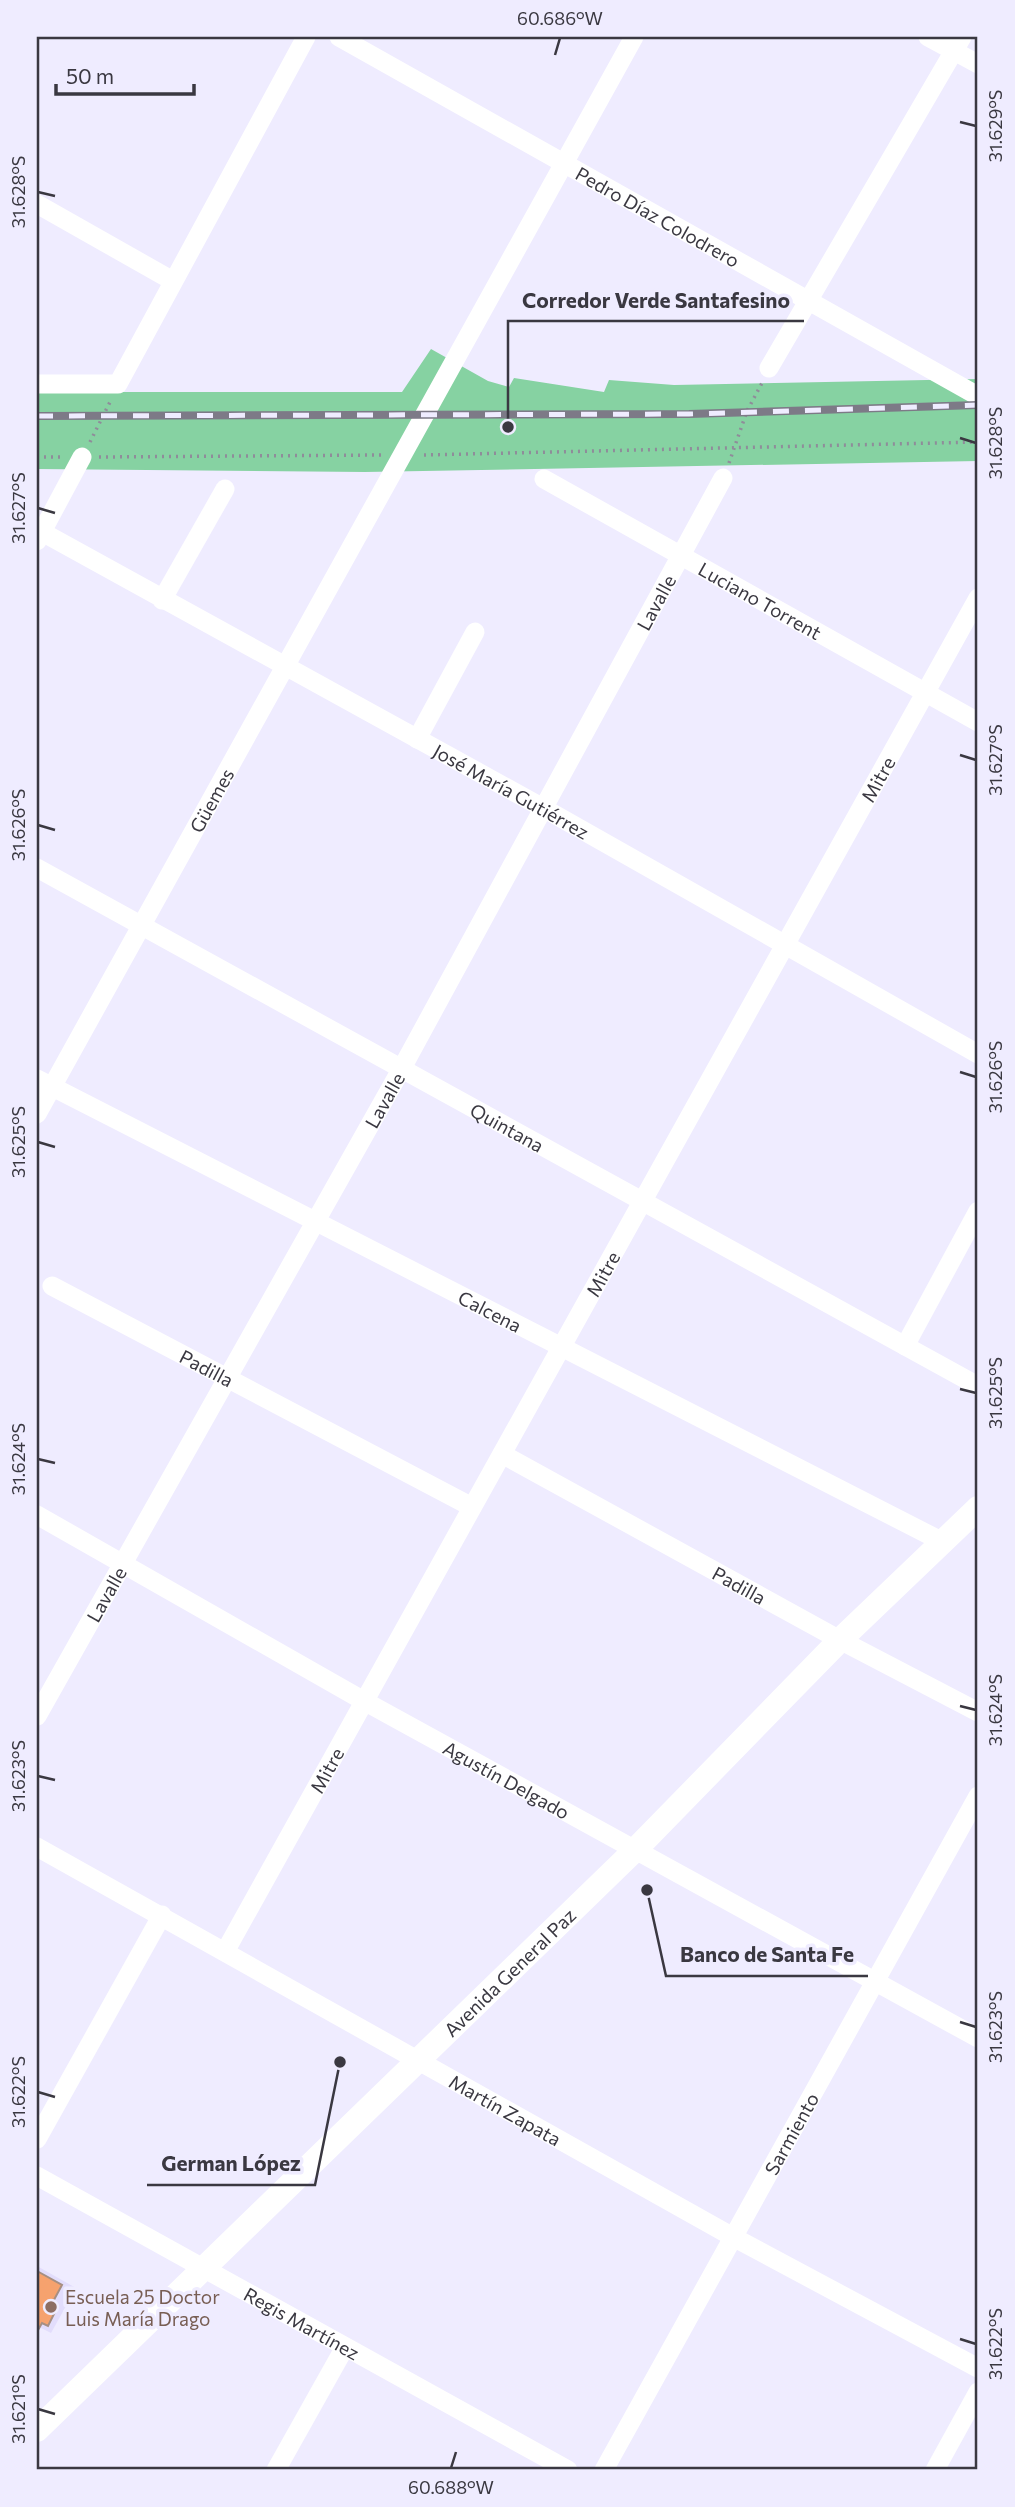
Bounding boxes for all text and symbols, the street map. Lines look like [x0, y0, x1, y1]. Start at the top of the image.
text: 60.686°W [517, 7, 603, 29]
scale bar [56, 52, 194, 96]
text: 50 m [66, 63, 114, 88]
text: 31.629°S [984, 90, 1006, 162]
text: 31.628°S [7, 156, 29, 228]
street label: Pedro Díaz Colodrero [572, 161, 744, 271]
callout: Corredor Verde Santafesino [508, 279, 804, 321]
text: Corredor Verde Santafesino [522, 287, 790, 312]
text: 31.628°S [984, 407, 1006, 479]
text: 31.627°S [7, 472, 29, 544]
street label: Luciano Torrent [695, 557, 826, 644]
street label: Lavalle [631, 570, 680, 634]
text: 31.627°S [984, 724, 1006, 796]
street label: José María Gutiérrez [429, 738, 593, 843]
street label: Mitre [856, 752, 899, 806]
street label: Güemes [184, 764, 238, 836]
text: 31.626°S [7, 789, 29, 861]
text: 31.626°S [984, 1041, 1006, 1113]
street label: Lavalle [359, 1068, 409, 1132]
street label: Quintana [467, 1097, 548, 1156]
text: 31.625°S [7, 1106, 29, 1178]
street label: Mitre [580, 1247, 624, 1300]
street label: Calcena [455, 1285, 526, 1336]
street label: Padilla [176, 1344, 238, 1391]
text: 31.625°S [984, 1357, 1006, 1429]
text: 31.624°S [7, 1423, 29, 1495]
street label: Padilla [709, 1561, 770, 1609]
street label: Lavalle [81, 1562, 130, 1626]
text: 31.624°S [984, 1674, 1006, 1746]
street label: Agustín Delgado [439, 1735, 574, 1823]
text: 31.623°S [7, 1740, 29, 1812]
street label: Mitre [304, 1743, 348, 1797]
street label: Avenida General Paz [439, 1903, 580, 2041]
callout: Banco de Santa Fe [666, 1934, 868, 1976]
text: Banco de Santa Fe [680, 1941, 854, 1966]
text: 31.623°S [984, 1991, 1006, 2063]
text: 31.622°S [7, 2056, 29, 2128]
street label: Martín Zapata [446, 2069, 565, 2150]
street label: Sarmiento [759, 2088, 823, 2178]
callout: German López [147, 2143, 315, 2185]
text: German López [161, 2150, 301, 2175]
street label: Regis Martínez [240, 2282, 364, 2364]
place label: Escuela 25 Doctor Luis María Drago [65, 2285, 220, 2330]
marker: Escuela 25 Doctor Luis María Drago [43, 2299, 59, 2315]
text: 31.622°S [984, 2308, 1006, 2380]
text: 31.621°S [7, 2374, 29, 2444]
text: 60.688°W [408, 2476, 494, 2498]

